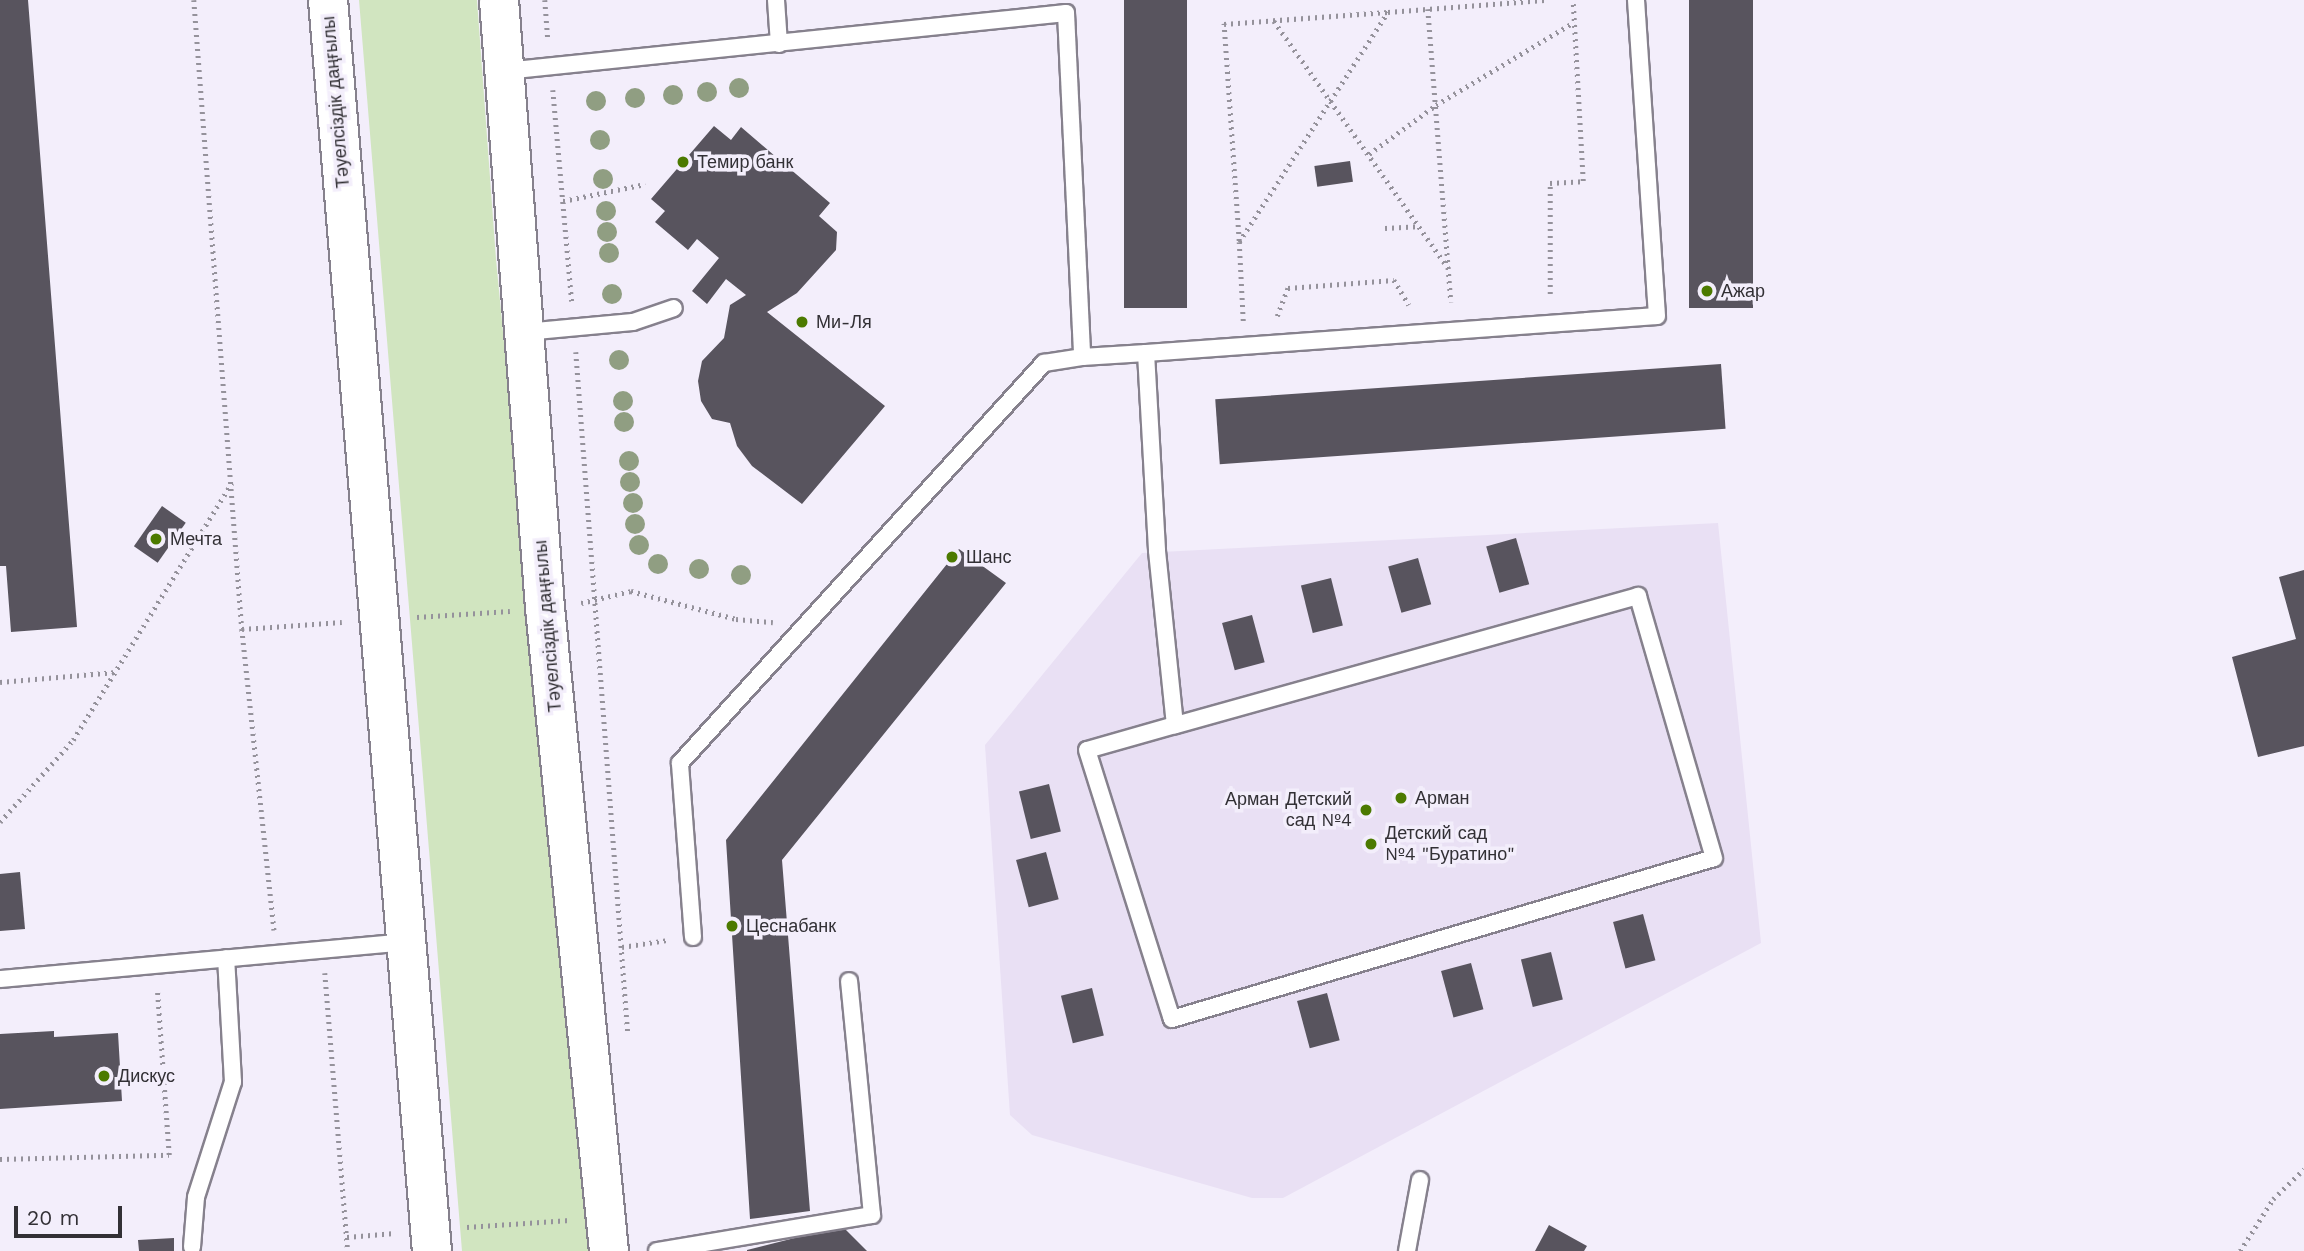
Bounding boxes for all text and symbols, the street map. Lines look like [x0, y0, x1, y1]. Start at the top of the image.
street label: Тәуелсіздік даңғылы [318, 15, 354, 189]
place label: Темир банк [697, 151, 793, 173]
marker: Темир банк [675, 154, 691, 170]
place label: Ажар [1721, 280, 1765, 302]
marker: Ажар [1699, 283, 1715, 299]
place label: Ми-Ля [816, 311, 872, 333]
marker: Ми-Ля [794, 314, 810, 330]
place label: Мечта [170, 528, 222, 550]
marker: Мечта [148, 531, 164, 547]
street label: Тәуелсіздік даңғылы [530, 539, 566, 713]
place label: Шанс [966, 546, 1011, 568]
marker: Шанс [944, 549, 960, 565]
place label: Арман [1415, 787, 1469, 809]
place label: Арман Детский сад №4 [1225, 789, 1352, 832]
marker: Арман [1393, 790, 1409, 806]
marker: Арман Детский сад №4 [1358, 802, 1374, 818]
place label: Детский сад №4 "Буратино" [1385, 823, 1514, 866]
marker: Детский сад №4 "Буратино" [1363, 836, 1379, 852]
place label: Цеснабанк [746, 915, 836, 937]
marker: Цеснабанк [724, 918, 740, 934]
place label: Дискус [118, 1065, 175, 1087]
marker: Дискус [96, 1068, 112, 1084]
scale bar [18, 1192, 126, 1236]
text: 20 m [27, 1205, 79, 1230]

